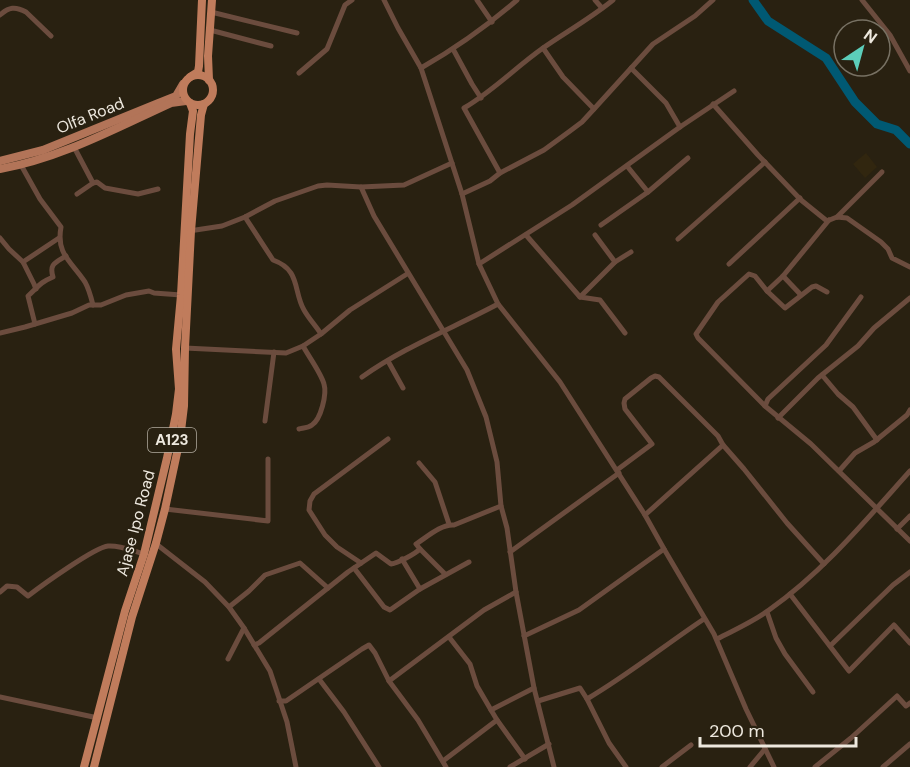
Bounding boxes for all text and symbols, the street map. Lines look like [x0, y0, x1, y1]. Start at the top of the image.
north arrow [832, 18, 892, 78]
text: N [860, 24, 881, 48]
street label: Olfa Road [53, 92, 127, 139]
road number: A123 [148, 428, 196, 452]
street label: Ajase Ipo Road [111, 468, 160, 579]
scale bar [700, 710, 856, 748]
text: 200 m [709, 719, 765, 743]

